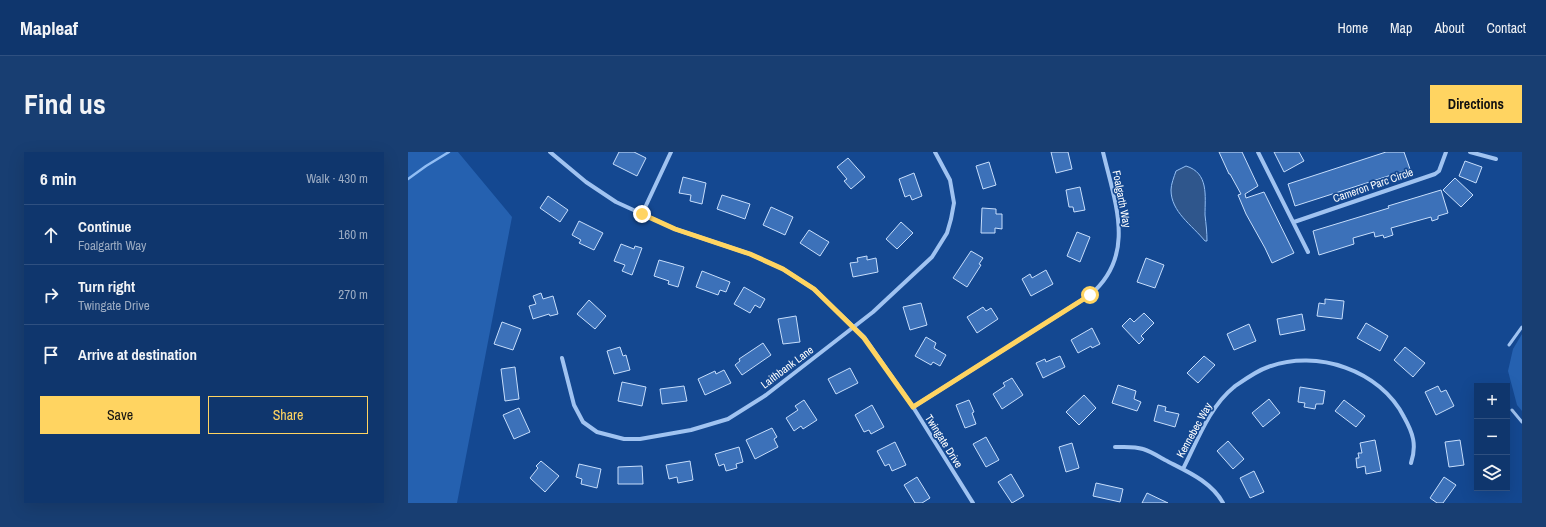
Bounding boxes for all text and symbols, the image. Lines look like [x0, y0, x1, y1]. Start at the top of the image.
text: Mapleaf [20, 15, 78, 41]
text: Home [1337, 19, 1368, 37]
text: Map [1390, 19, 1412, 37]
text: About [1434, 19, 1464, 37]
text: Contact [1486, 19, 1526, 37]
text: Find us [24, 85, 106, 123]
button: Directions [1430, 85, 1522, 123]
street label: Cameron Parc Circle [1331, 165, 1415, 205]
text: 6 min [40, 167, 76, 190]
street label: Foalgarth Way [1110, 169, 1134, 229]
text: Walk · 430 m [306, 170, 368, 187]
route end [633, 205, 651, 223]
text: Continue [78, 216, 131, 237]
icon: ahead [40, 224, 62, 246]
text: 160 m [338, 226, 368, 243]
text: Foalgarth Way [78, 237, 146, 254]
text: Turn right [78, 276, 135, 297]
icon: right [40, 284, 62, 306]
text: 270 m [338, 286, 368, 303]
route start [1081, 286, 1099, 304]
text: Twingate Drive [78, 297, 150, 314]
street label: Laithbank Lane [758, 343, 816, 391]
icon: arrive [40, 344, 62, 366]
text: Arrive at destination [78, 344, 197, 365]
map controls [1474, 383, 1510, 491]
button: + [1474, 383, 1510, 419]
button: Save [40, 396, 200, 434]
button: Share [208, 396, 368, 434]
street label: Kennebec Way [1173, 400, 1215, 460]
street label: Twingate Drive [922, 412, 966, 470]
button: − [1474, 419, 1510, 455]
button: layers [1474, 455, 1510, 491]

